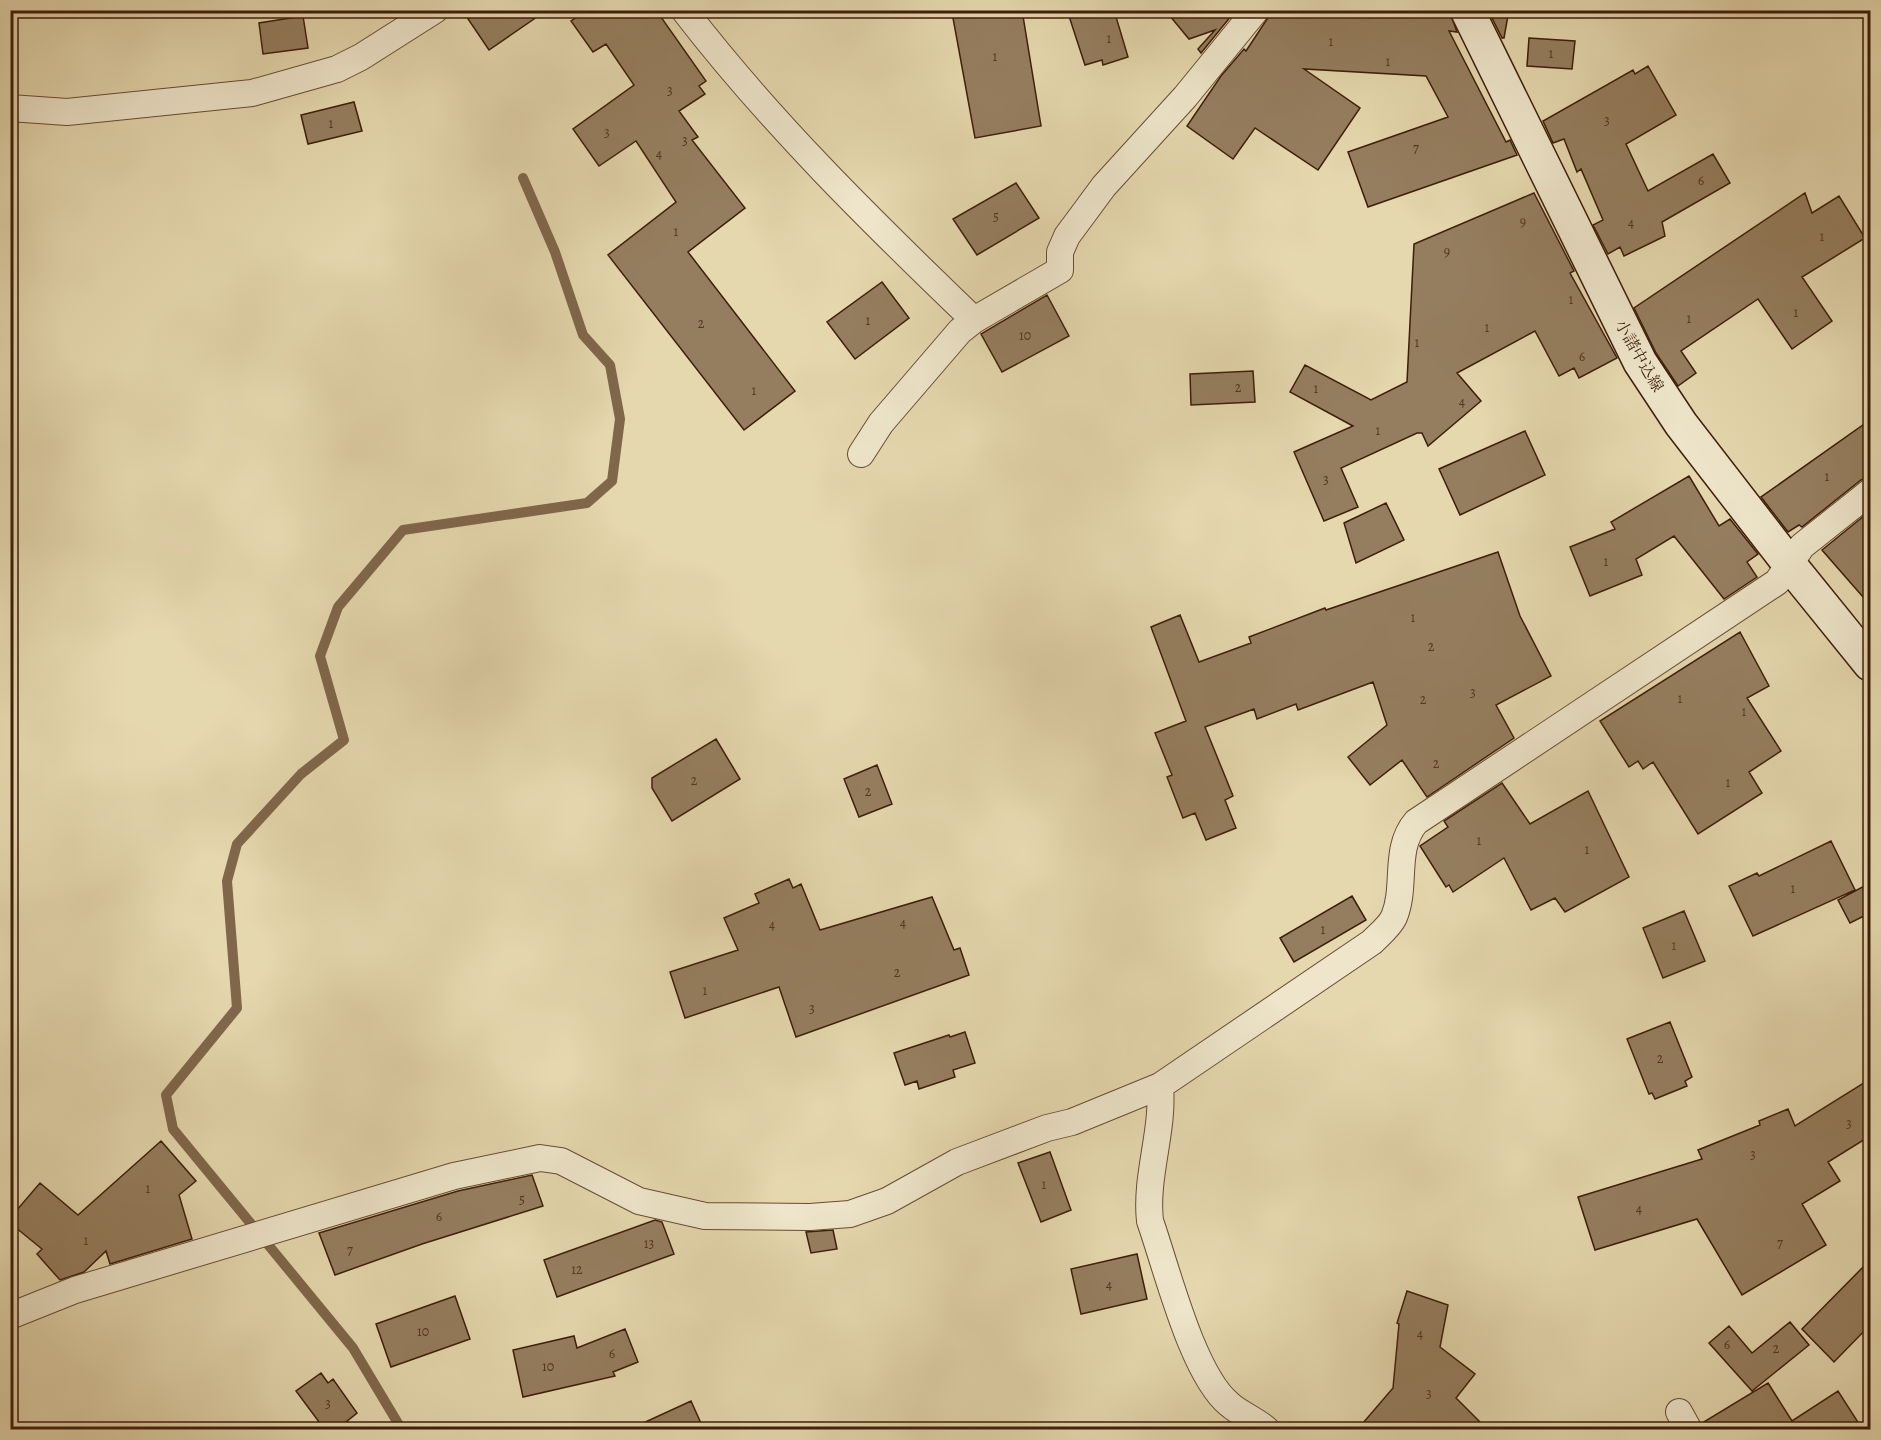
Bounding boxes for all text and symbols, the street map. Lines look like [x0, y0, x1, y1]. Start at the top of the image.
house number: 1 [1107, 29, 1112, 48]
house number: 1 [1329, 32, 1334, 51]
house number: 1 [1549, 44, 1554, 63]
house number: 1 [993, 47, 998, 66]
house number: 1 [1386, 52, 1391, 71]
house number: 3 [667, 81, 673, 100]
house number: 3 [1604, 111, 1610, 130]
house number: 1 [329, 114, 334, 133]
house number: 3 [604, 123, 610, 142]
house number: 3 [682, 131, 688, 150]
house number: 7 [1413, 139, 1419, 158]
house number: 4 [656, 144, 662, 163]
house number: 6 [1698, 171, 1704, 190]
house number: 5 [993, 207, 999, 226]
house number: 9 [1520, 212, 1526, 231]
house number: 4 [1628, 213, 1634, 232]
house number: 1 [674, 222, 679, 241]
house number: 1 [1820, 227, 1825, 246]
house number: 9 [1444, 242, 1450, 261]
house number: 1 [1569, 290, 1574, 309]
house number: 1 [1794, 303, 1799, 322]
house number: 1 [1687, 309, 1692, 328]
house number: 1 [866, 311, 871, 330]
house number: 2 [698, 314, 705, 333]
street label: 小諸中込線 [1609, 316, 1669, 396]
house number: 1 [1485, 318, 1490, 337]
house number: 10 [1019, 326, 1031, 345]
house number: 1 [1415, 333, 1420, 352]
house number: 6 [1579, 347, 1585, 366]
house number: 2 [1235, 378, 1242, 397]
house number: 1 [1314, 379, 1319, 398]
house number: 1 [752, 381, 757, 400]
house number: 4 [1459, 392, 1465, 411]
house number: 1 [1376, 421, 1381, 440]
house number: 1 [1825, 467, 1830, 486]
house number: 3 [1323, 470, 1329, 489]
house number: 1 [1604, 552, 1609, 571]
house number: 1 [1411, 608, 1416, 627]
house number: 2 [1428, 637, 1435, 656]
house number: 3 [1470, 683, 1476, 702]
house number: 1 [1678, 689, 1683, 708]
house number: 2 [1420, 690, 1427, 709]
house number: 1 [1742, 702, 1747, 721]
house number: 2 [1433, 754, 1440, 773]
house number: 2 [691, 771, 698, 790]
house number: 1 [1726, 773, 1731, 792]
house number: 2 [865, 782, 872, 801]
house number: 1 [1477, 831, 1482, 850]
house number: 1 [1585, 840, 1590, 859]
house number: 1 [1791, 879, 1796, 898]
house number: 4 [900, 913, 906, 932]
house number: 4 [769, 915, 775, 934]
house number: 1 [1321, 920, 1326, 939]
house number: 1 [1672, 936, 1677, 955]
house number: 2 [894, 963, 901, 982]
house number: 1 [703, 981, 708, 1000]
house number: 3 [809, 999, 815, 1018]
house number: 2 [1657, 1049, 1664, 1068]
house number: 3 [1846, 1114, 1852, 1133]
house number: 3 [1750, 1145, 1756, 1164]
house number: 1 [1042, 1175, 1047, 1194]
house number: 1 [146, 1179, 151, 1198]
house number: 5 [519, 1190, 525, 1209]
house number: 4 [1636, 1199, 1642, 1218]
house number: 6 [436, 1207, 442, 1226]
house number: 1 [84, 1231, 89, 1250]
house number: 13 [644, 1234, 654, 1253]
house number: 7 [1777, 1234, 1783, 1253]
house number: 7 [347, 1241, 353, 1260]
house number: 12 [571, 1260, 583, 1279]
house number: 4 [1106, 1275, 1112, 1294]
house number: 10 [417, 1322, 429, 1341]
house number: 4 [1417, 1324, 1423, 1343]
house number: 6 [1724, 1335, 1730, 1354]
house number: 2 [1773, 1339, 1780, 1358]
house number: 6 [609, 1344, 615, 1363]
house number: 10 [542, 1357, 554, 1376]
house number: 3 [1426, 1384, 1432, 1403]
house number: 3 [325, 1394, 331, 1413]

